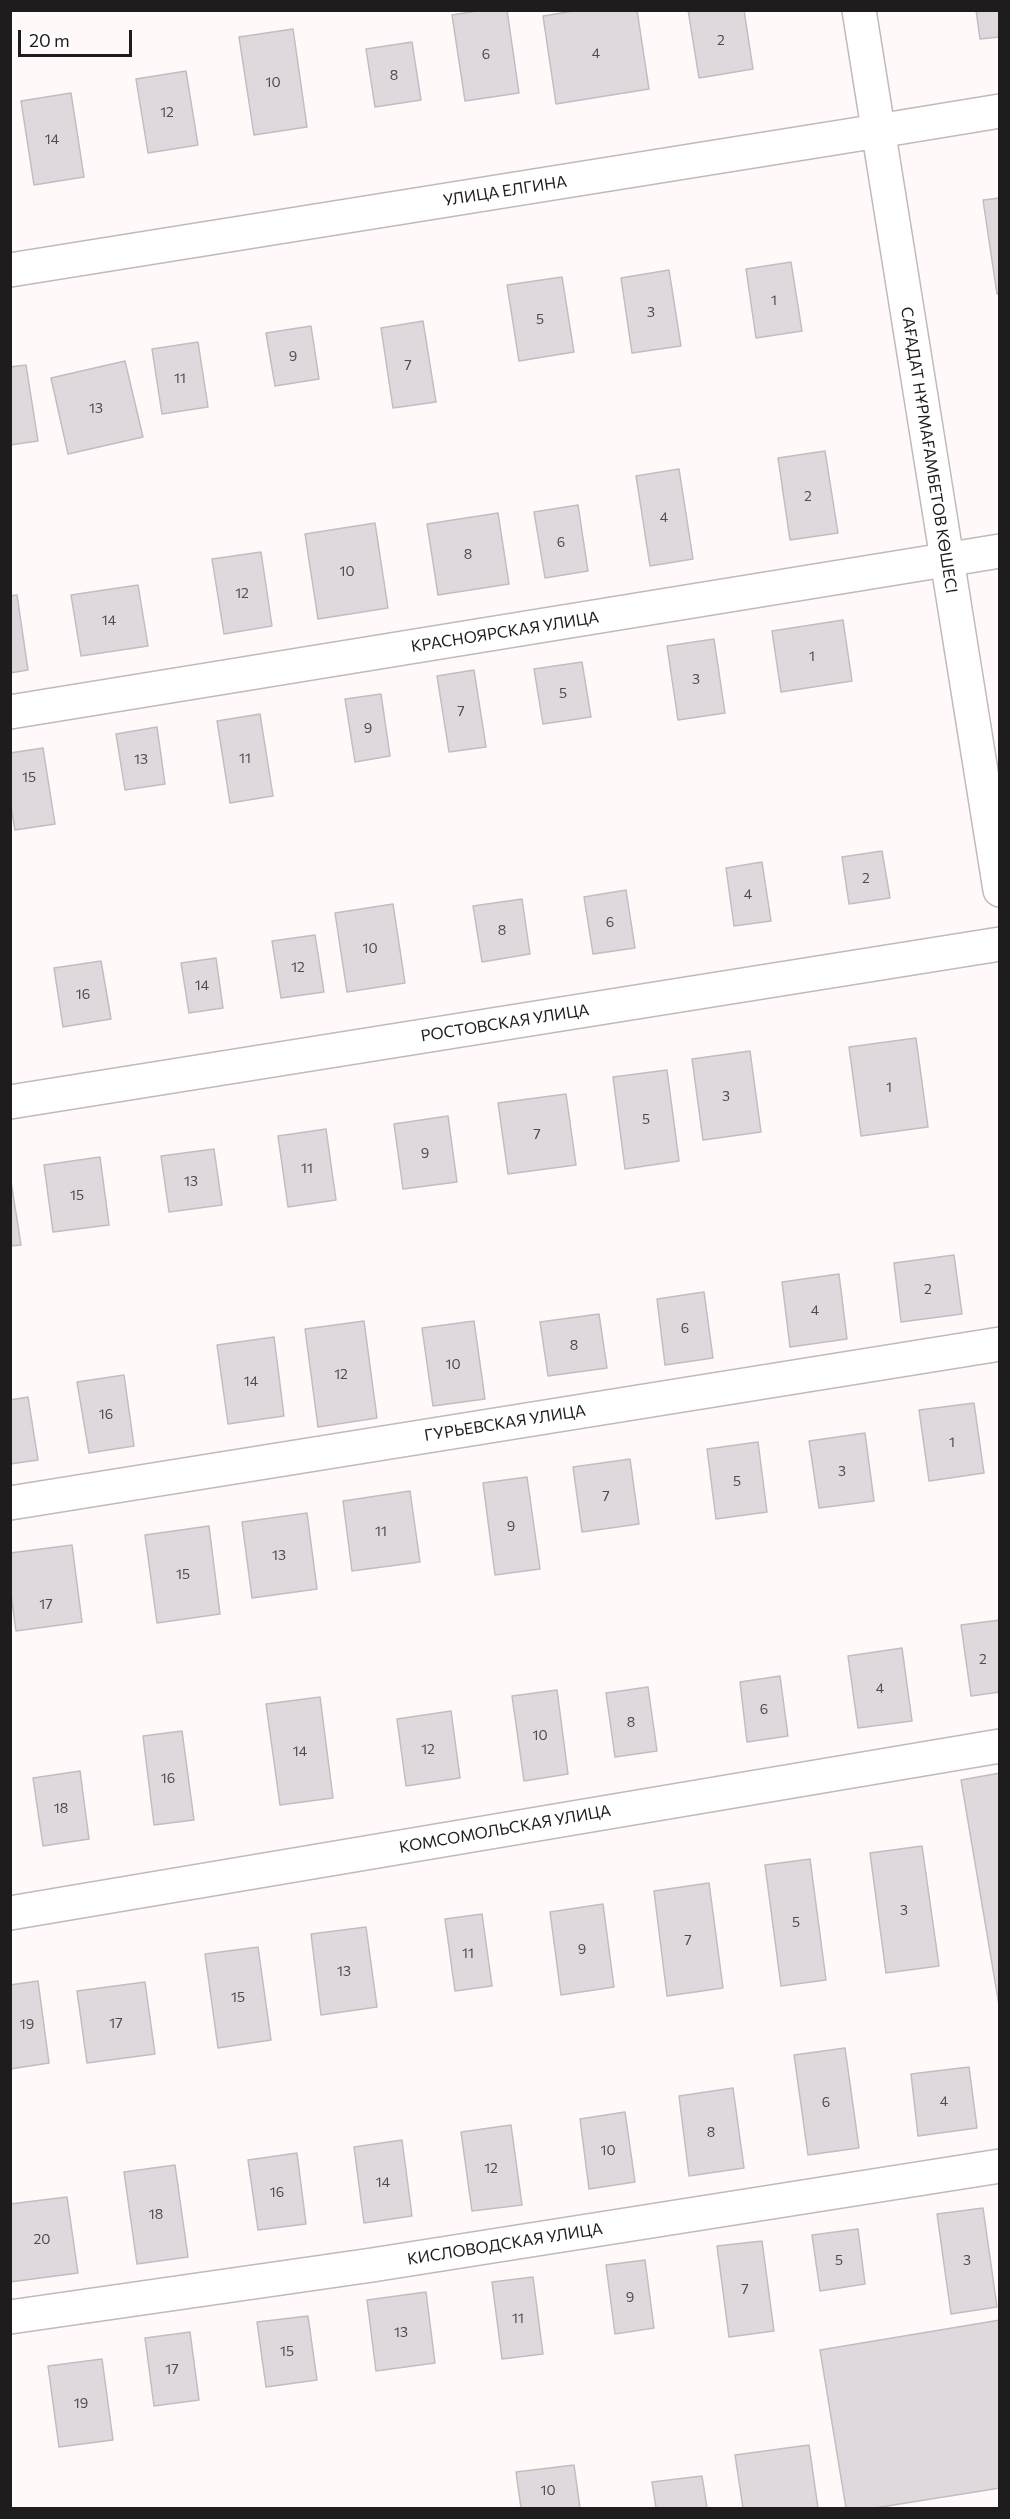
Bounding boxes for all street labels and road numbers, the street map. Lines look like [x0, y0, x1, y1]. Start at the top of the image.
street label: УЛИЦА ЕЛГИНА [442, 172, 568, 210]
street label: САҒАДАТ НҰРМАҒАМБЕТОВ КӨШЕСІ [897, 305, 961, 595]
street label: КРАСНОЯРСКАЯ УЛИЦА [410, 608, 600, 656]
street label: РОСТОВСКАЯ УЛИЦА [419, 1000, 591, 1046]
street label: ГУРЬЕВСКАЯ УЛИЦА [423, 1401, 587, 1445]
street label: КОМСОМОЛЬСКАЯ УЛИЦА [398, 1801, 612, 1857]
street label: КИСЛОВОДСКАЯ УЛИЦА [406, 2219, 604, 2269]

